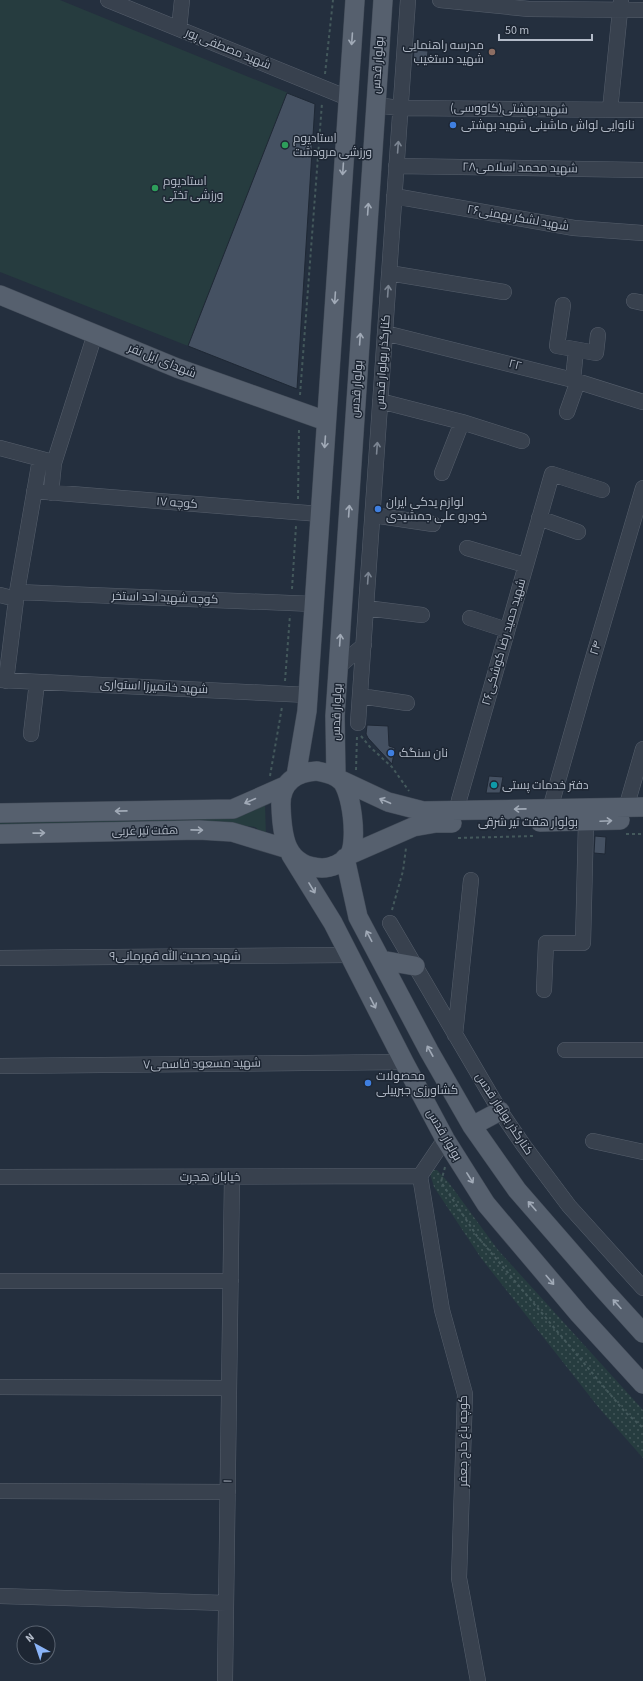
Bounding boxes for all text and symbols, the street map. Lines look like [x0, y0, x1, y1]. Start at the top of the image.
scale bar [499, 16, 592, 42]
text: 50 m [505, 22, 529, 39]
street label: شهید مصطفی پور [182, 24, 273, 74]
one-way arrow [348, 32, 355, 45]
street label: بولوار قدس [368, 36, 388, 94]
place label: مدرسه راهنمایی شهید دستغیب [403, 37, 484, 68]
marker: مدرسه راهنمایی شهید دستغیب [487, 47, 497, 57]
street label: شهید بهشتی(کاووسی) [450, 99, 568, 119]
place label: نانوایی لواش ماشینی شهید بهشتی [461, 117, 635, 134]
marker: نانوایی لواش ماشینی شهید بهشتی [448, 120, 458, 130]
place label: استادیوم ورزشی مرودشت [293, 130, 372, 161]
marker: استادیوم ورزشی مرودشت [280, 140, 290, 150]
one-way arrow [394, 141, 401, 154]
street label: شهید محمد اسلامی۲۸ [462, 158, 578, 178]
one-way arrow [340, 162, 347, 175]
place label: استادیوم ورزشی تختی [163, 173, 223, 204]
marker: استادیوم ورزشی تختی [150, 183, 160, 193]
street label: شهید لشکر بهمنی۲۶ [466, 201, 570, 235]
one-way arrow [365, 203, 372, 216]
one-way arrow [384, 284, 391, 297]
one-way arrow [331, 291, 338, 304]
street label: کنارگذر بولوار قدس [371, 314, 395, 410]
one-way arrow [356, 333, 363, 346]
street label: شهدای ایل نفر [124, 339, 199, 382]
street label: ۲۲ [507, 355, 523, 375]
street label: بولوار قدس [347, 360, 367, 418]
one-way arrow [321, 435, 329, 448]
one-way arrow [374, 442, 381, 455]
street label: کوچه ۱۷ [156, 493, 198, 513]
place label: لوازم یدکی ایران خودرو علی جمشیدی [386, 494, 487, 525]
marker: لوازم یدکی ایران خودرو علی جمشیدی [373, 504, 383, 514]
one-way arrow [345, 505, 352, 518]
one-way arrow [365, 572, 372, 585]
street label: شهید حمید رضا کوشکی۲۶ [478, 577, 530, 707]
street label: کوچه شهید احد استخر [110, 588, 219, 608]
one-way arrow [337, 634, 344, 647]
street label: ۲۴ [586, 639, 606, 657]
street label: شهید خانمیرزا استواری [99, 676, 209, 698]
street label: بولوار قدس [328, 683, 346, 741]
place label: نان سنگک [399, 745, 448, 762]
marker: نان سنگک [386, 748, 396, 758]
place label: دفتر خدمات پستی [502, 777, 589, 794]
marker: دفتر خدمات پستی [489, 780, 499, 790]
one-way arrow [380, 797, 392, 804]
one-way arrow [244, 798, 256, 806]
one-way arrow [514, 805, 527, 813]
one-way arrow [115, 807, 128, 815]
street label: بولوار هفت تیر شرقی [478, 814, 578, 831]
one-way arrow [599, 817, 612, 825]
street label: هفت تیر غربی [112, 822, 178, 840]
one-way arrow [190, 826, 203, 834]
one-way arrow [32, 829, 45, 837]
one-way arrow [308, 882, 316, 894]
one-way arrow [364, 930, 372, 942]
street label: شهید صحبت الله قهرمانی۹ [109, 948, 241, 965]
one-way arrow [370, 996, 378, 1008]
one-way arrow [425, 1045, 433, 1057]
street label: شهید مسعود قاسمی۷ [143, 1054, 261, 1074]
place label: محصولات کشاورزی جبرییلی [376, 1068, 458, 1099]
street label: کنارگذر بولوار قدس [471, 1069, 537, 1159]
marker: محصولات کشاورزی جبرییلی [363, 1078, 373, 1088]
street label: بولوار قدس [422, 1106, 466, 1164]
street label: خیابان هجرت [180, 1169, 240, 1186]
one-way arrow [466, 1172, 474, 1184]
one-way arrow [527, 1201, 536, 1211]
one-way arrow [546, 1274, 555, 1285]
one-way arrow [612, 1299, 621, 1310]
street label: کوچه باغ حاج جعفر [455, 1395, 472, 1488]
street label: ۱ [219, 1479, 237, 1483]
north arrow [16, 1625, 56, 1665]
text: N [22, 1630, 38, 1646]

